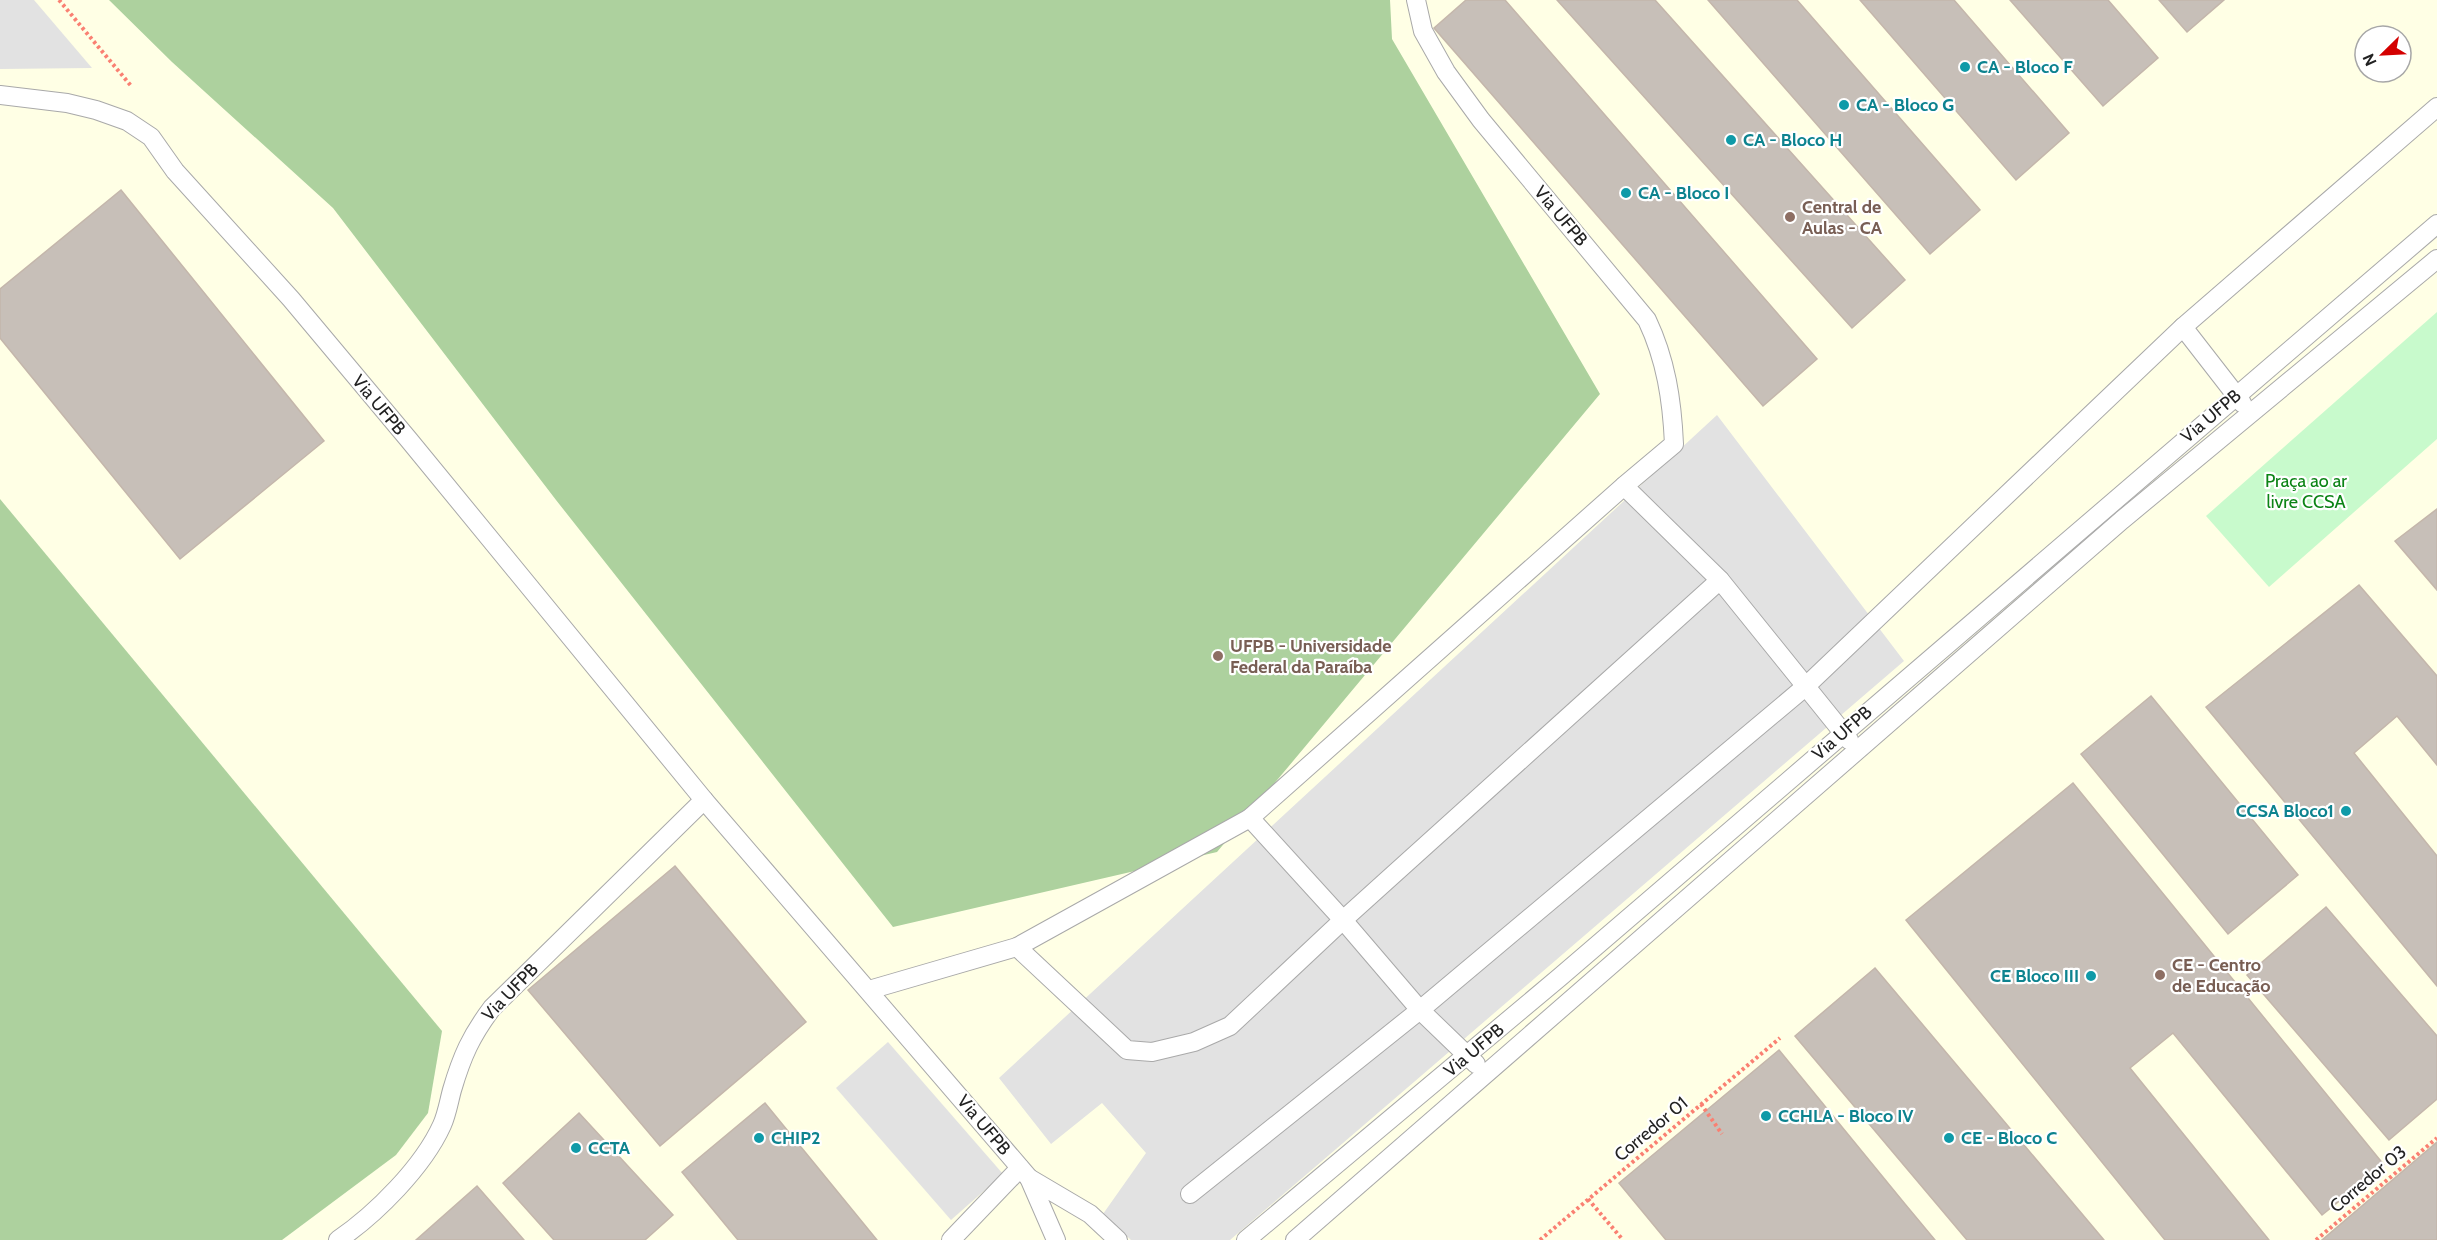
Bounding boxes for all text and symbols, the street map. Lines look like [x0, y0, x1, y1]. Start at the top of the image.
north arrow [2353, 24, 2413, 84]
text: N [2359, 51, 2381, 69]
place label: CA - Bloco F [1977, 56, 2073, 78]
marker: CA - Bloco F [1958, 60, 1972, 74]
place label: CA - Bloco G [1856, 94, 1954, 116]
marker: CA - Bloco G [1837, 98, 1851, 112]
place label: CA - Bloco H [1743, 129, 1842, 151]
marker: CA - Bloco H [1724, 133, 1738, 147]
street label: Via UFPB [1530, 181, 1593, 251]
place label: CA - Bloco I [1638, 182, 1729, 204]
marker: CA - Bloco I [1619, 186, 1633, 200]
place label: Central de Aulas - CA [1802, 196, 1883, 239]
marker: Central de Aulas - CA [1783, 210, 1797, 224]
street label: Via UFPB [348, 370, 411, 440]
street label: Via UFPB [2176, 384, 2246, 447]
park label: Praça ao ar livre CCSA [2265, 470, 2347, 513]
place label: UFPB - Universidade Federal da Paraíba [1230, 635, 1392, 678]
marker: UFPB - Universidade Federal da Paraíba [1211, 649, 1225, 663]
street label: Via UFPB [1808, 701, 1876, 765]
place label: CCSA Bloco1 [2236, 800, 2334, 822]
marker: CCSA Bloco1 [2339, 804, 2353, 818]
place label: CE - Centro de Educação [2172, 954, 2270, 997]
street label: Via UFPB [477, 958, 543, 1025]
place label: CE Bloco III [1990, 965, 2079, 987]
marker: CE - Centro de Educação [2153, 968, 2167, 982]
marker: CE Bloco III [2084, 969, 2098, 983]
street label: Via UFPB [1439, 1018, 1509, 1081]
street label: Via UFPB [953, 1090, 1016, 1160]
street label: Corredor 01 [1610, 1092, 1692, 1166]
place label: CCHLA - Bloco IV [1778, 1105, 1914, 1127]
marker: CCHLA - Bloco IV [1759, 1109, 1773, 1123]
place label: CHIP2 [771, 1127, 820, 1149]
place label: CE - Bloco C [1961, 1127, 2057, 1149]
marker: CHIP2 [752, 1131, 766, 1145]
marker: CE - Bloco C [1942, 1131, 1956, 1145]
place label: CCTA [588, 1137, 631, 1159]
marker: CCTA [569, 1141, 583, 1155]
street label: Corredor 03 [2325, 1141, 2411, 1217]

